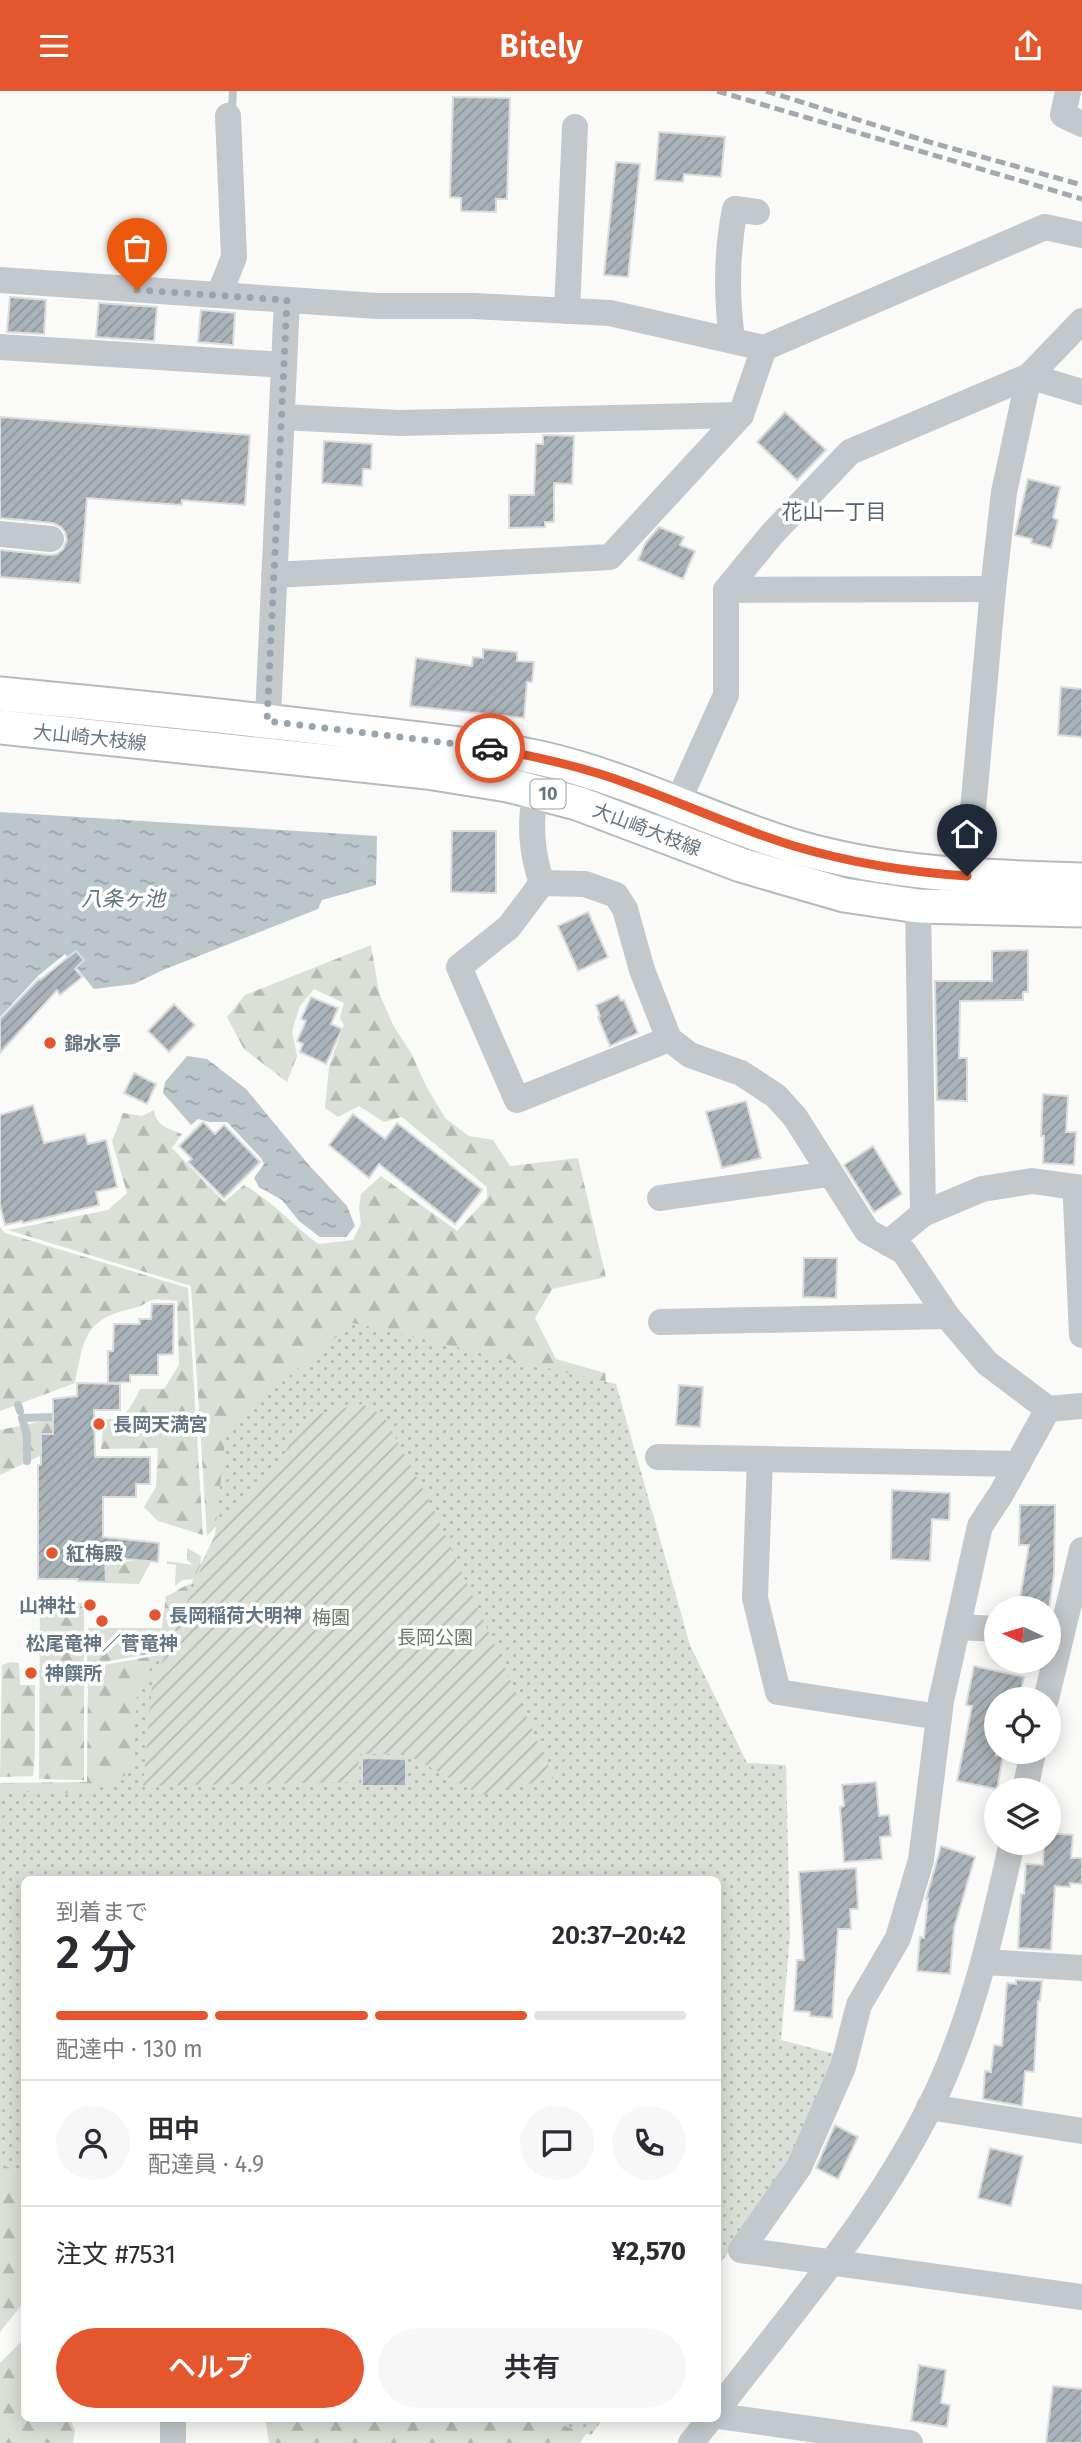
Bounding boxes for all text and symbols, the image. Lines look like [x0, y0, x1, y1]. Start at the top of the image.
icon: menu [35, 27, 73, 65]
text: Bitely [499, 27, 583, 65]
icon: share [1009, 27, 1047, 65]
pin [107, 218, 167, 290]
icon: bag [118, 229, 156, 267]
district label: 花山一丁目 [782, 499, 887, 525]
courier [455, 713, 525, 783]
street label: 大山崎大枝線 [32, 720, 148, 755]
icon: car [471, 729, 509, 767]
road number: 10 [530, 779, 566, 809]
street label: 大山崎大枝線 [589, 798, 704, 861]
pin [937, 804, 997, 876]
icon: home [948, 815, 986, 853]
water label: 八条ヶ池 [81, 886, 167, 912]
place label: 錦水亭 [64, 1032, 121, 1055]
marker: 錦水亭 [42, 1035, 58, 1051]
place label: 長岡天満宮 [113, 1413, 208, 1436]
marker: 長岡天満宮 [91, 1416, 107, 1432]
place label: 紅梅殿 [66, 1542, 123, 1565]
marker: 紅梅殿 [44, 1545, 60, 1561]
place label: 山神社 [19, 1594, 76, 1617]
north arrow [984, 1596, 1060, 1673]
map controls [984, 1596, 1061, 1855]
marker: 山神社 [82, 1597, 98, 1613]
place label: 長岡稲荷大明神 [169, 1604, 302, 1627]
park label: 梅園 [312, 1606, 350, 1629]
marker: 長岡稲荷大明神 [147, 1607, 163, 1623]
marker: 松尾竜神／菅竜神 [94, 1613, 110, 1629]
park label: 長岡公園 [397, 1626, 473, 1649]
place label: 松尾竜神／菅竜神 [26, 1632, 178, 1655]
place label: 神饌所 [45, 1662, 102, 1685]
marker: 神饌所 [23, 1665, 39, 1681]
button: locate [984, 1687, 1061, 1764]
button: layers [984, 1778, 1061, 1855]
text: 到着まで [56, 1898, 148, 1926]
text: 20:37–20:42 [552, 1920, 686, 1951]
text: 2 分 [56, 1925, 137, 1980]
text: 配達中 · 130 m [56, 2035, 203, 2063]
button: person [56, 2106, 130, 2180]
button: chat [520, 2106, 594, 2180]
button: phone [612, 2106, 686, 2180]
text: 田中 [148, 2114, 200, 2145]
text: 配達員 · 4.9 [148, 2150, 264, 2178]
text: ¥2,570 [611, 2236, 686, 2267]
text: 注文 #7531 [56, 2239, 176, 2270]
button: ヘルプ [56, 2328, 364, 2408]
button: 共有 [378, 2328, 686, 2408]

